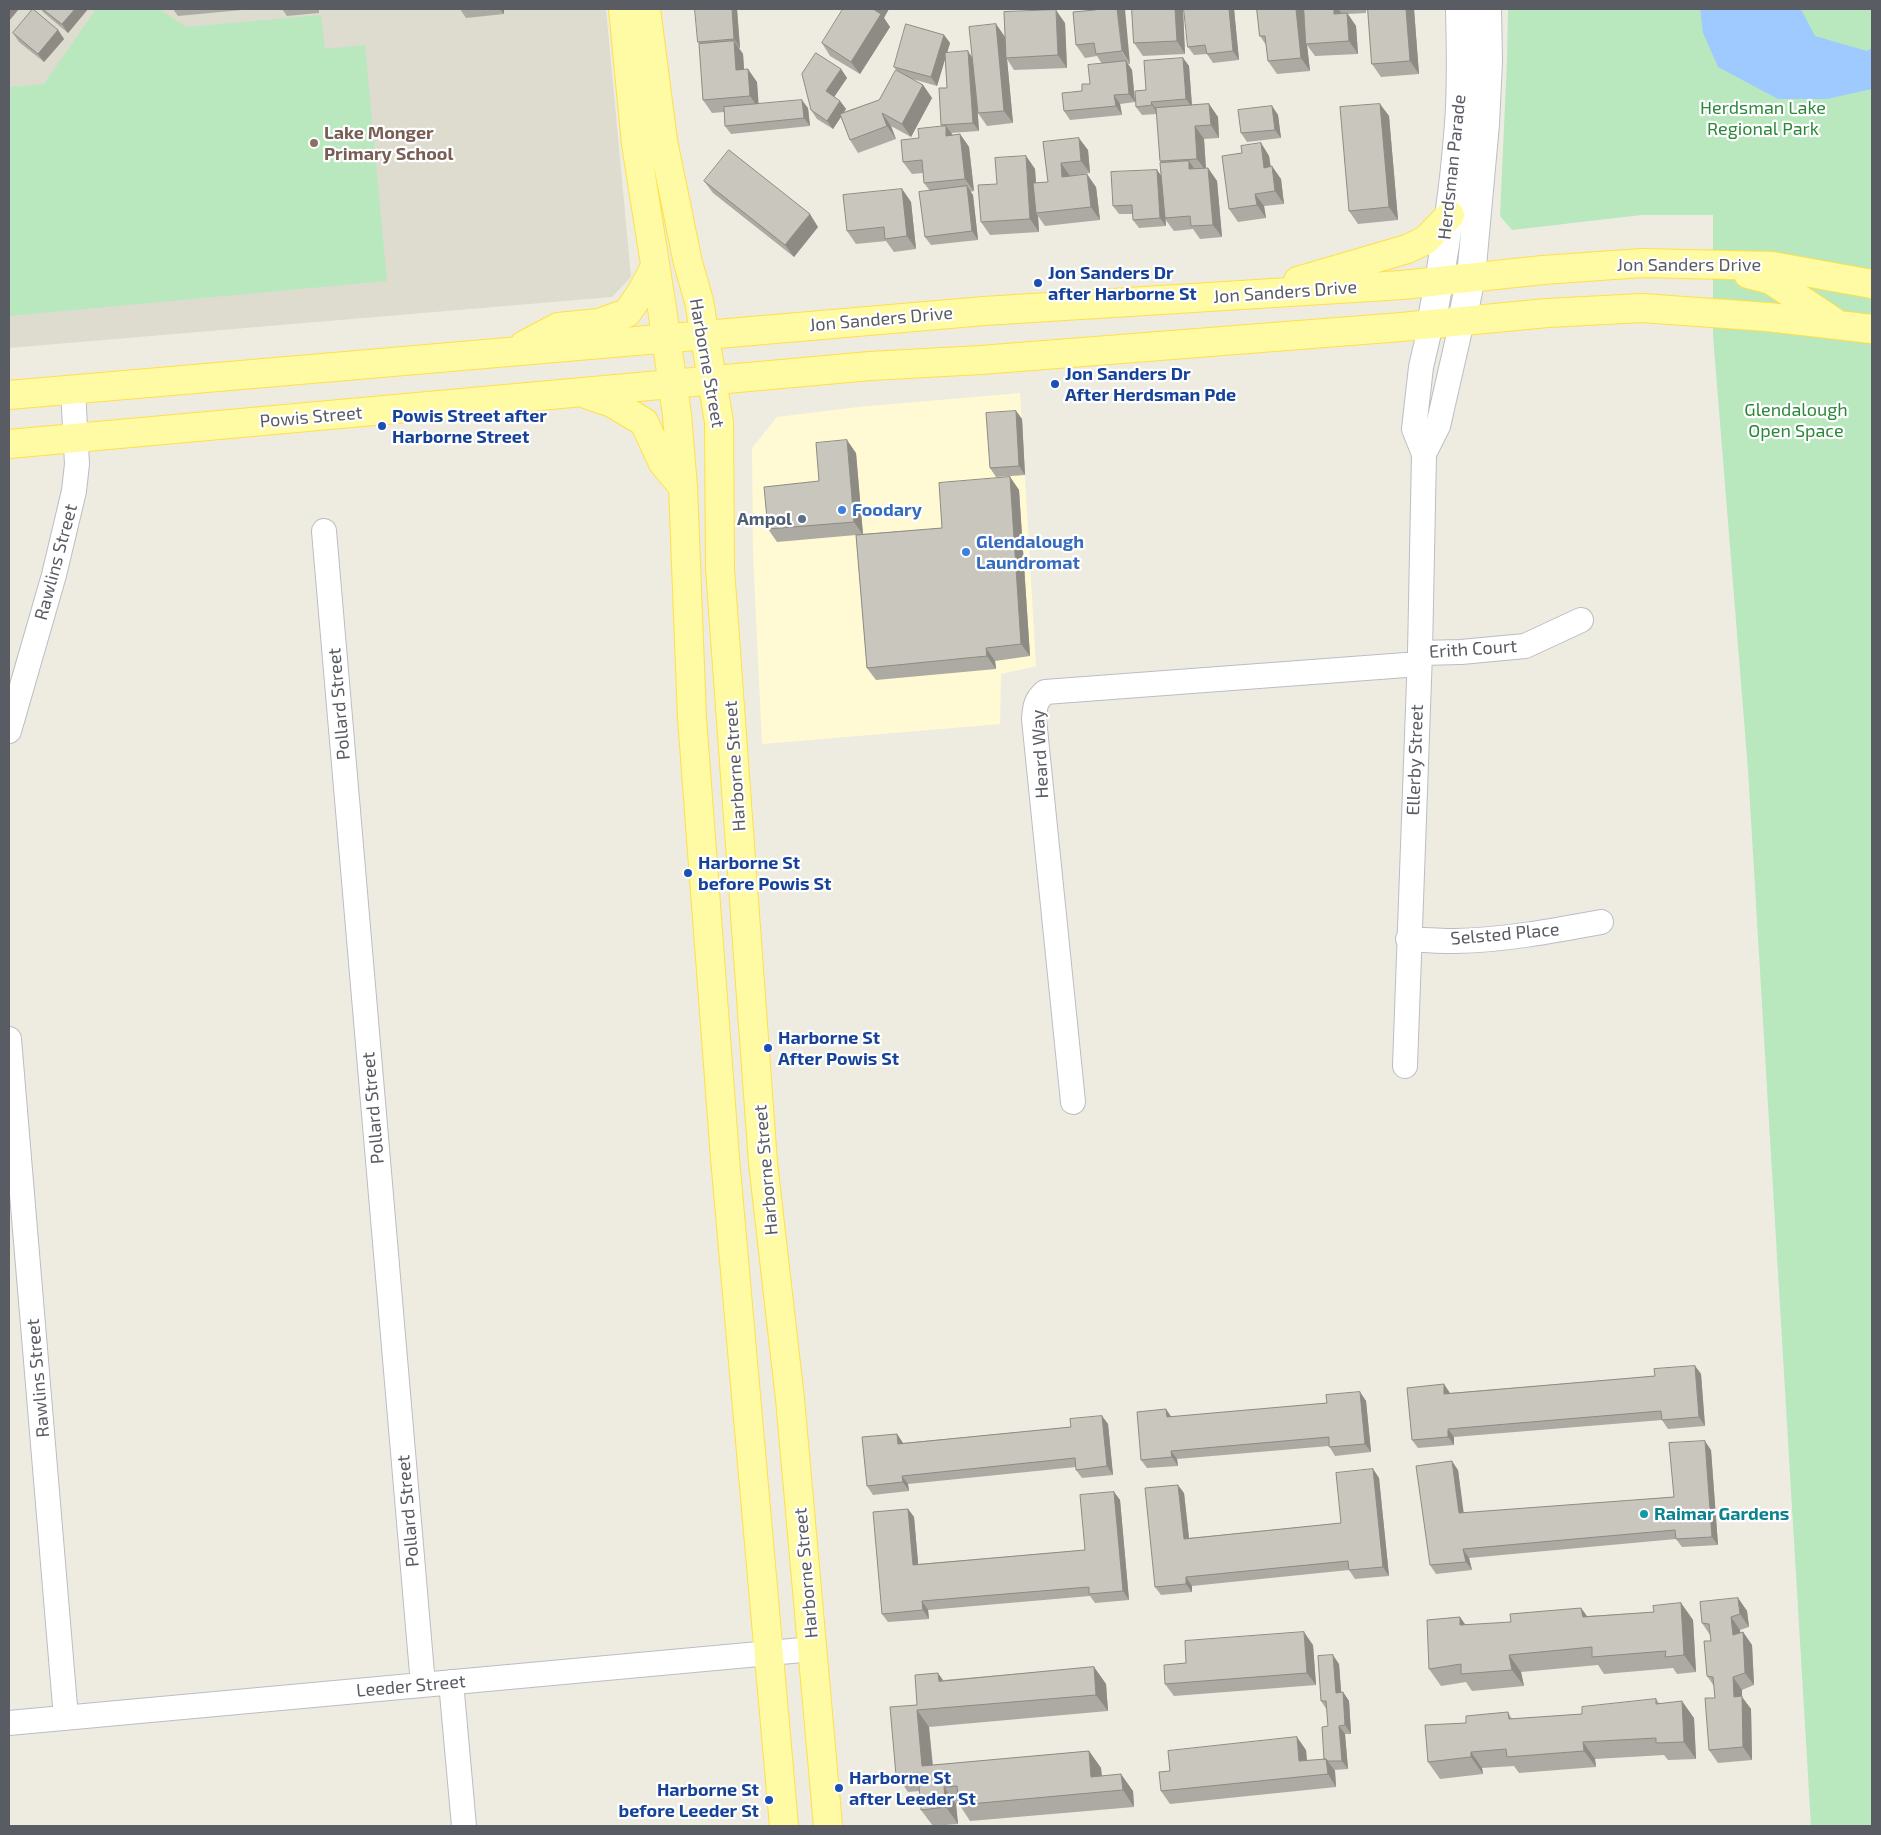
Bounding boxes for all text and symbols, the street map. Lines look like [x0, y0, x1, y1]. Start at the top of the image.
street label: Herdsman Parade [1434, 93, 1470, 241]
park label: Herdsman Lake Regional Park [1700, 97, 1826, 140]
place label: Lake Monger Primary School [324, 122, 453, 164]
marker: Lake Monger Primary School [308, 137, 320, 149]
street label: Jon Sanders Drive [1617, 254, 1761, 276]
place label: Jon Sanders Dr after Harborne St [1048, 262, 1197, 304]
street label: Jon Sanders Drive [1212, 276, 1358, 308]
marker: Jon Sanders Dr after Harborne St [1032, 277, 1044, 289]
street label: Harborne Street [685, 297, 729, 429]
street label: Jon Sanders Drive [808, 302, 954, 336]
place label: Jon Sanders Dr After Herdsman Pde [1065, 363, 1236, 406]
marker: Jon Sanders Dr After Herdsman Pde [1049, 378, 1061, 390]
park label: Glendalough Open Space [1744, 399, 1848, 442]
street label: Powis Street [259, 402, 363, 432]
place label: Powis Street after Harborne Street [392, 405, 547, 448]
marker: Powis Street after Harborne Street [376, 420, 388, 432]
place label: Foodary [852, 499, 922, 521]
street label: Rawlins Street [30, 502, 82, 622]
marker: Foodary [836, 504, 848, 516]
place label: Ampol [737, 508, 792, 530]
marker: Ampol [796, 513, 808, 525]
place label: Glendalough Laundromat [976, 531, 1084, 574]
marker: Glendalough Laundromat [960, 546, 972, 558]
street label: Erith Court [1428, 635, 1518, 663]
street label: Pollard Street [323, 647, 355, 761]
street label: Harborne Street [720, 700, 750, 832]
street label: Ellerby Street [1402, 704, 1428, 816]
street label: Heard Way [1027, 709, 1053, 799]
place label: Harborne St before Powis St [698, 852, 831, 894]
marker: Harborne St before Powis St [682, 867, 694, 879]
street label: Selsted Place [1450, 918, 1560, 950]
place label: Harborne St After Powis St [778, 1027, 899, 1070]
marker: Harborne St After Powis St [762, 1042, 774, 1054]
street label: Pollard Street [357, 1051, 389, 1165]
street label: Harborne Street [750, 1104, 782, 1236]
street label: Rawlins Street [22, 1318, 54, 1438]
street label: Pollard Street [392, 1454, 424, 1568]
place label: Raimar Gardens [1654, 1503, 1789, 1525]
street label: Harborne Street [790, 1507, 822, 1639]
marker: Raimar Gardens [1638, 1508, 1650, 1520]
street label: Leeder Street [355, 1670, 467, 1702]
place label: Harborne St after Leeder St [849, 1767, 976, 1810]
place label: Harborne St before Leeder St [619, 1779, 759, 1822]
marker: Harborne St after Leeder St [833, 1782, 845, 1794]
marker: Harborne St before Leeder St [763, 1794, 775, 1806]

